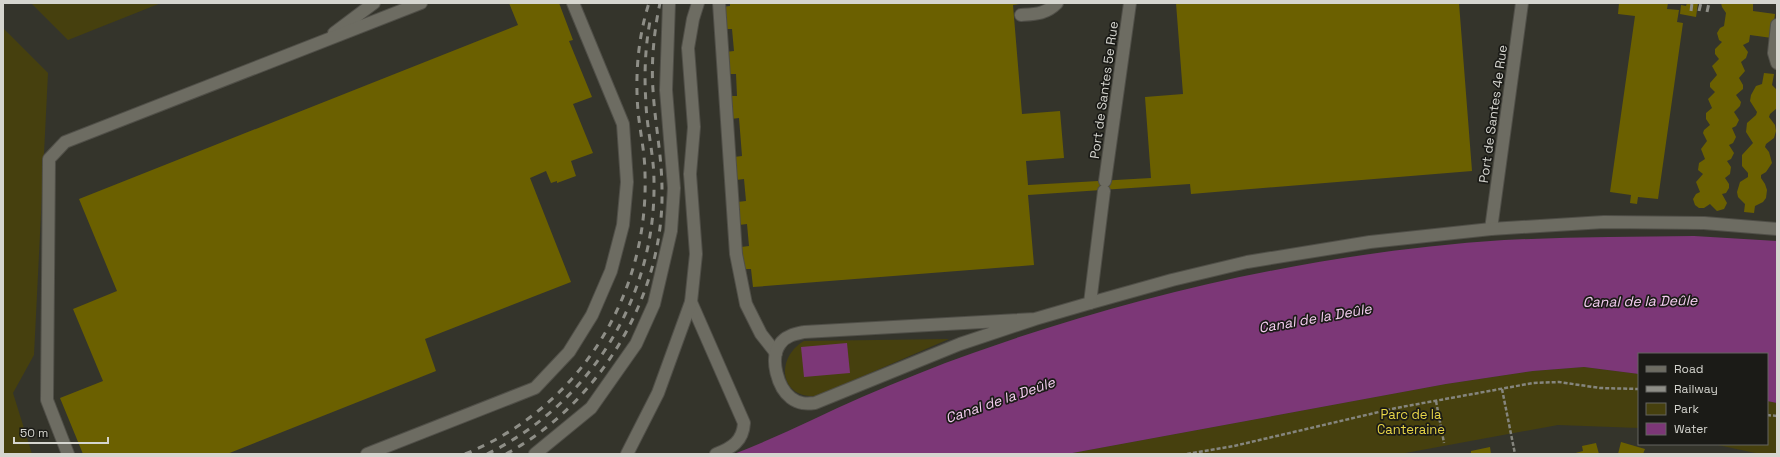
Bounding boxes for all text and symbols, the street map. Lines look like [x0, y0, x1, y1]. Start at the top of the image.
street label: Port de Santes 5e Rue [1086, 20, 1122, 160]
street label: Port de Santes 4e Rue [1475, 44, 1511, 184]
water label: Canal de la Deûle [1583, 291, 1698, 311]
water label: Canal de la Deûle [1257, 299, 1374, 337]
legend [1638, 353, 1768, 445]
text: Road [1674, 361, 1703, 377]
water label: Canal de la Deûle [943, 373, 1058, 427]
text: Railway [1674, 381, 1718, 397]
text: Park [1674, 401, 1699, 417]
park label: Parc de la Canteraine [1377, 406, 1445, 438]
scale bar [14, 419, 108, 445]
text: Water [1674, 421, 1708, 437]
text: 50 m [20, 425, 48, 441]

